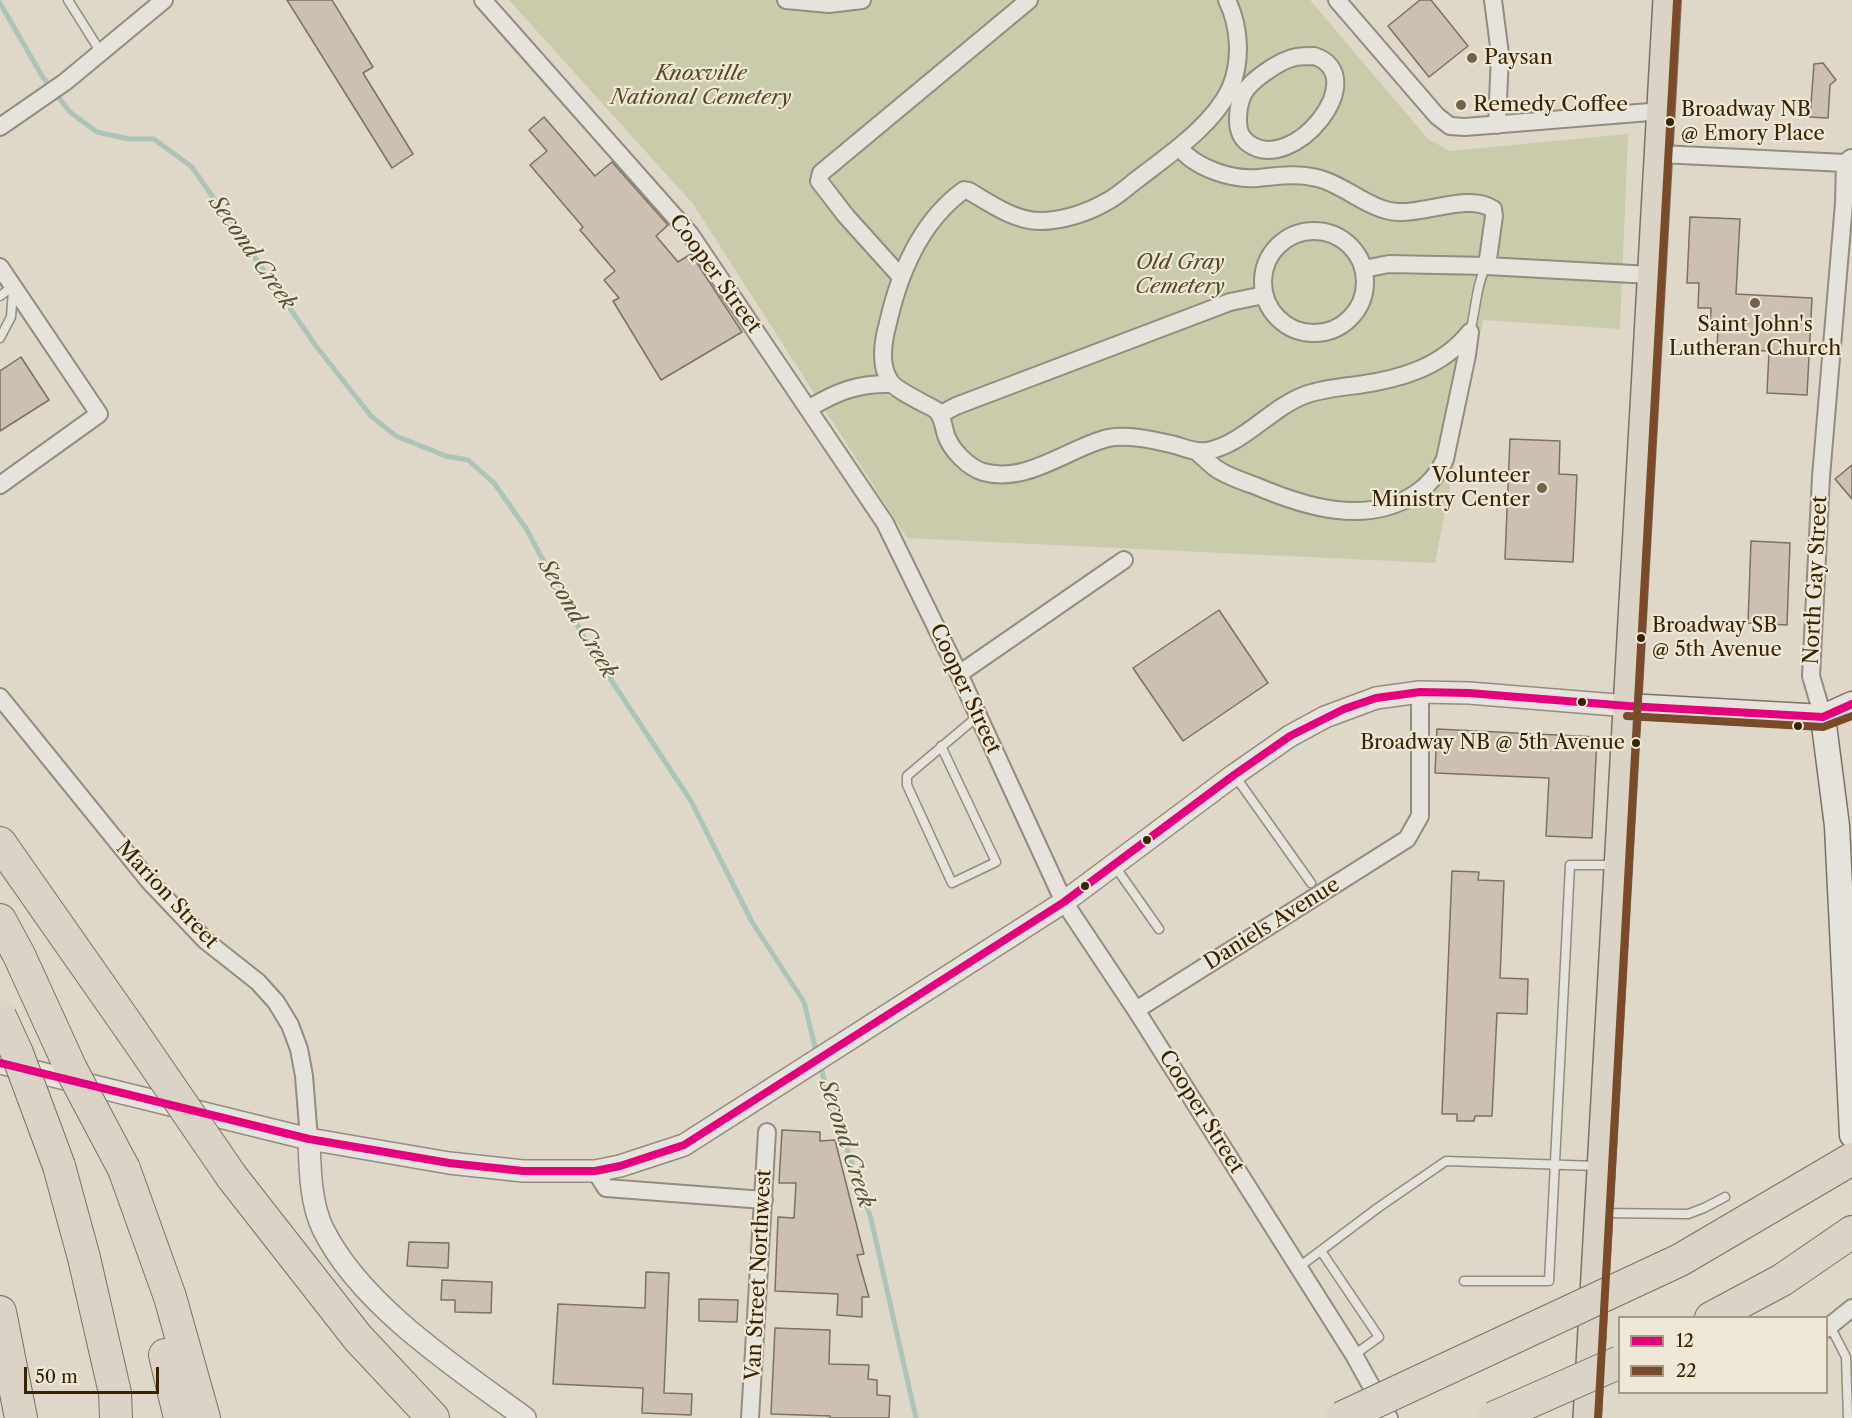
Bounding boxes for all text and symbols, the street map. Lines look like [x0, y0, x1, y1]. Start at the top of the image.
place label: Paysan [1484, 45, 1553, 71]
marker: Paysan [1465, 51, 1479, 65]
park label: Knoxville National Cemetery [610, 61, 792, 111]
place label: Remedy Coffee [1473, 92, 1628, 118]
marker: Remedy Coffee [1454, 98, 1468, 112]
place label: Broadway NB @ Emory Place [1681, 98, 1825, 145]
marker: Broadway NB @ Emory Place [1664, 116, 1676, 128]
water label: Second Creek [203, 191, 301, 315]
street label: Cooper Street [663, 210, 767, 338]
park label: Old Gray Cemetery [1135, 250, 1225, 300]
marker: Saint John's Lutheran Church [1748, 296, 1762, 310]
place label: Saint John's Lutheran Church [1669, 312, 1841, 362]
place label: Volunteer Ministry Center [1371, 463, 1530, 513]
marker: Volunteer Ministry Center [1535, 481, 1549, 495]
street label: North Gay Street [1799, 495, 1833, 665]
water label: Second Creek [532, 555, 622, 683]
place label: Broadway SB @ 5th Avenue [1652, 614, 1782, 661]
street label: Cooper Street [924, 620, 1006, 758]
marker: Broadway SB @ 5th Avenue [1635, 632, 1647, 644]
unlabelled marker [1576, 696, 1588, 708]
unlabelled marker [1792, 720, 1804, 732]
place label: Broadway NB @ 5th Avenue [1360, 731, 1625, 755]
marker: Broadway NB @ 5th Avenue [1630, 737, 1642, 749]
unlabelled marker [1141, 834, 1153, 846]
street label: Marion Street [111, 836, 223, 954]
street label: Daniels Avenue [1200, 872, 1344, 976]
unlabelled marker [1079, 880, 1091, 892]
street label: Cooper Street [1153, 1046, 1249, 1178]
water label: Second Creek [813, 1077, 879, 1211]
street label: Van Street Northwest [741, 1169, 777, 1381]
legend [1618, 1316, 1828, 1394]
text: 12 [1676, 1330, 1694, 1352]
scale bar [27, 1355, 162, 1393]
text: 22 [1676, 1360, 1697, 1382]
text: 50 m [35, 1366, 78, 1388]

